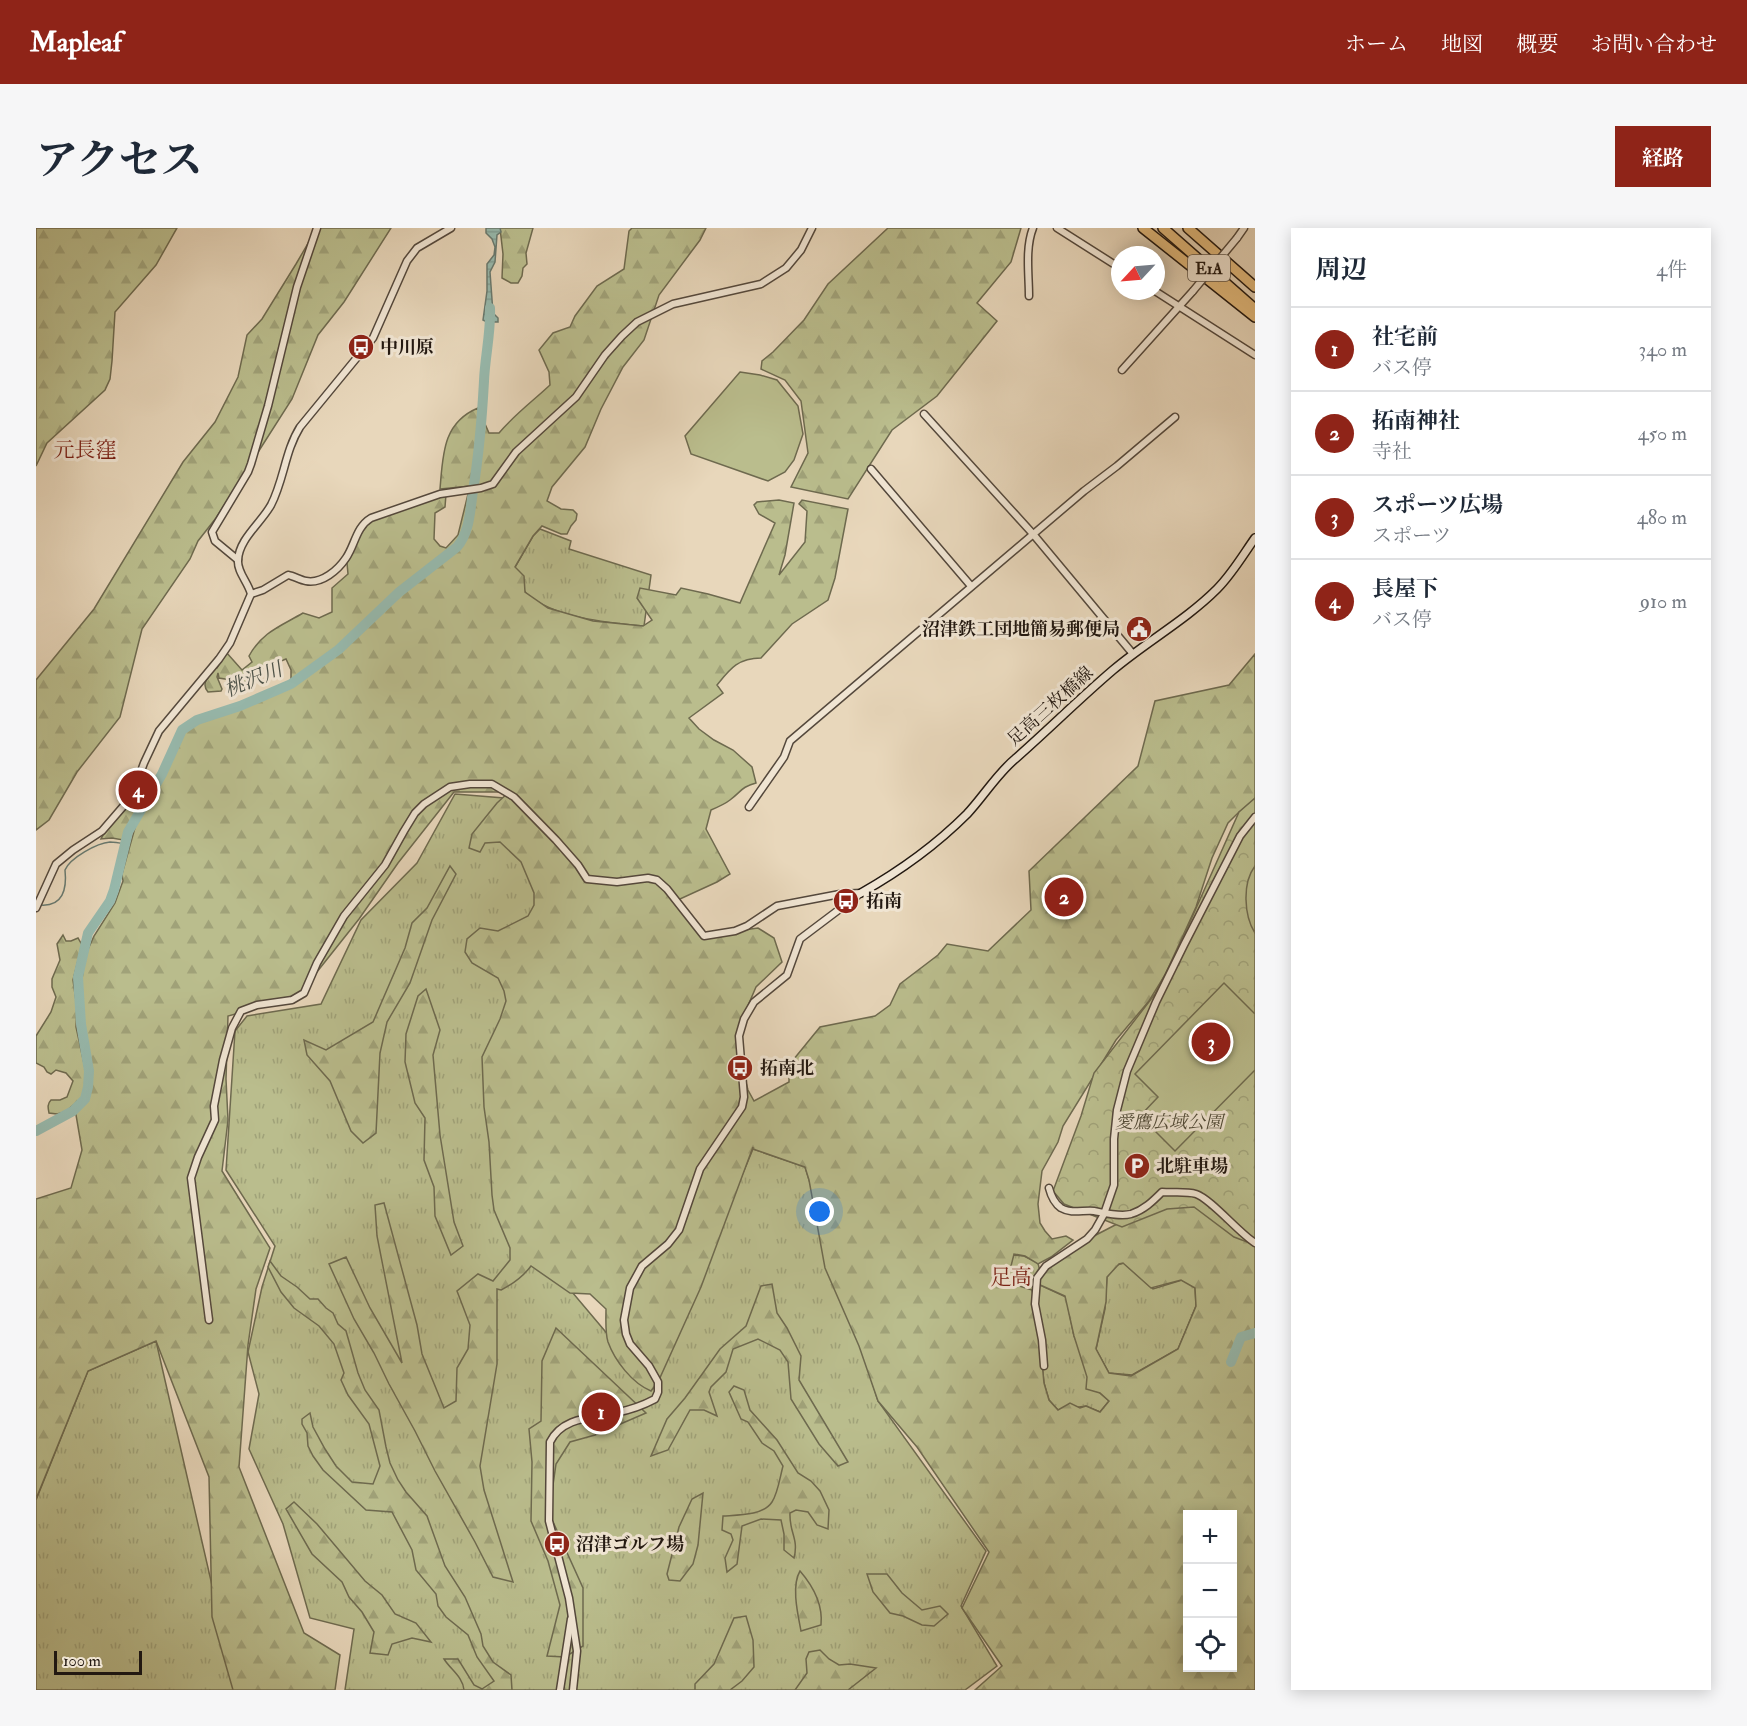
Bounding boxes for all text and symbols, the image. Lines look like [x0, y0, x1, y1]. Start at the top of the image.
text: Mapleaf [30, 25, 122, 60]
text: ホーム [1345, 31, 1408, 58]
text: 地図 [1441, 31, 1483, 58]
text: 概要 [1516, 31, 1558, 58]
text: お問い合わせ [1591, 31, 1717, 58]
button: 経路 [1615, 126, 1711, 187]
text: アクセス [36, 135, 203, 187]
north arrow [1111, 246, 1165, 300]
text: 周辺 [1315, 254, 1367, 286]
road number: E1A [1188, 255, 1230, 281]
text: 4件 [1656, 257, 1687, 282]
text: 社宅前 [1372, 323, 1438, 351]
bus stop icon: 中川原 [346, 332, 376, 362]
place label: 中川原 [380, 336, 434, 359]
text: 1 [1331, 337, 1338, 362]
text: 340 m [1639, 337, 1687, 362]
text: バス停 [1372, 355, 1432, 380]
text: 拓南神社 [1372, 407, 1460, 435]
text: 2 [1329, 421, 1340, 446]
text: 450 m [1638, 421, 1687, 446]
district label: 元長窪 [54, 437, 117, 464]
text: 寺社 [1372, 439, 1412, 464]
text: スポーツ広場 [1372, 491, 1503, 519]
text: 3 [1331, 505, 1338, 530]
text: 480 m [1637, 505, 1687, 530]
text: スポーツ [1372, 523, 1451, 548]
text: 長屋下 [1372, 575, 1438, 603]
text: 4 [1329, 589, 1340, 614]
text: 910 m [1640, 589, 1687, 614]
text: バス停 [1372, 607, 1432, 632]
public building icon: 沼津鉄工団地簡易郵便局 [1124, 614, 1154, 644]
place label: 沼津鉄工団地簡易郵便局 [922, 618, 1120, 641]
water label: 桃沢川 [221, 656, 288, 702]
street label: 足高三枚橋線 [1003, 662, 1098, 751]
pin: 4 [118, 768, 158, 812]
pin: 2 [1044, 874, 1084, 920]
bus stop icon: 拓南 [831, 886, 861, 916]
place label: 拓南 [866, 890, 902, 913]
pin: 3 [1192, 1020, 1230, 1064]
bus stop icon: 拓南北 [725, 1053, 755, 1083]
place label: 拓南北 [760, 1057, 814, 1080]
park label: 愛鷹広域公園 [1115, 1111, 1226, 1134]
parking icon: 北駐車場 [1122, 1151, 1152, 1181]
place label: 北駐車場 [1156, 1155, 1228, 1178]
your location [805, 1197, 834, 1226]
district label: 足高 [990, 1264, 1032, 1291]
pin: 1 [582, 1390, 620, 1434]
map controls [1183, 1510, 1237, 1672]
button: + [1183, 1510, 1237, 1564]
bus stop icon: 沼津ゴルフ場 [542, 1529, 572, 1559]
place label: 沼津ゴルフ場 [576, 1533, 684, 1556]
button: − [1183, 1564, 1237, 1618]
button: locate [1183, 1618, 1237, 1672]
scale bar [54, 1648, 142, 1676]
text: 100 m [63, 1651, 101, 1671]

